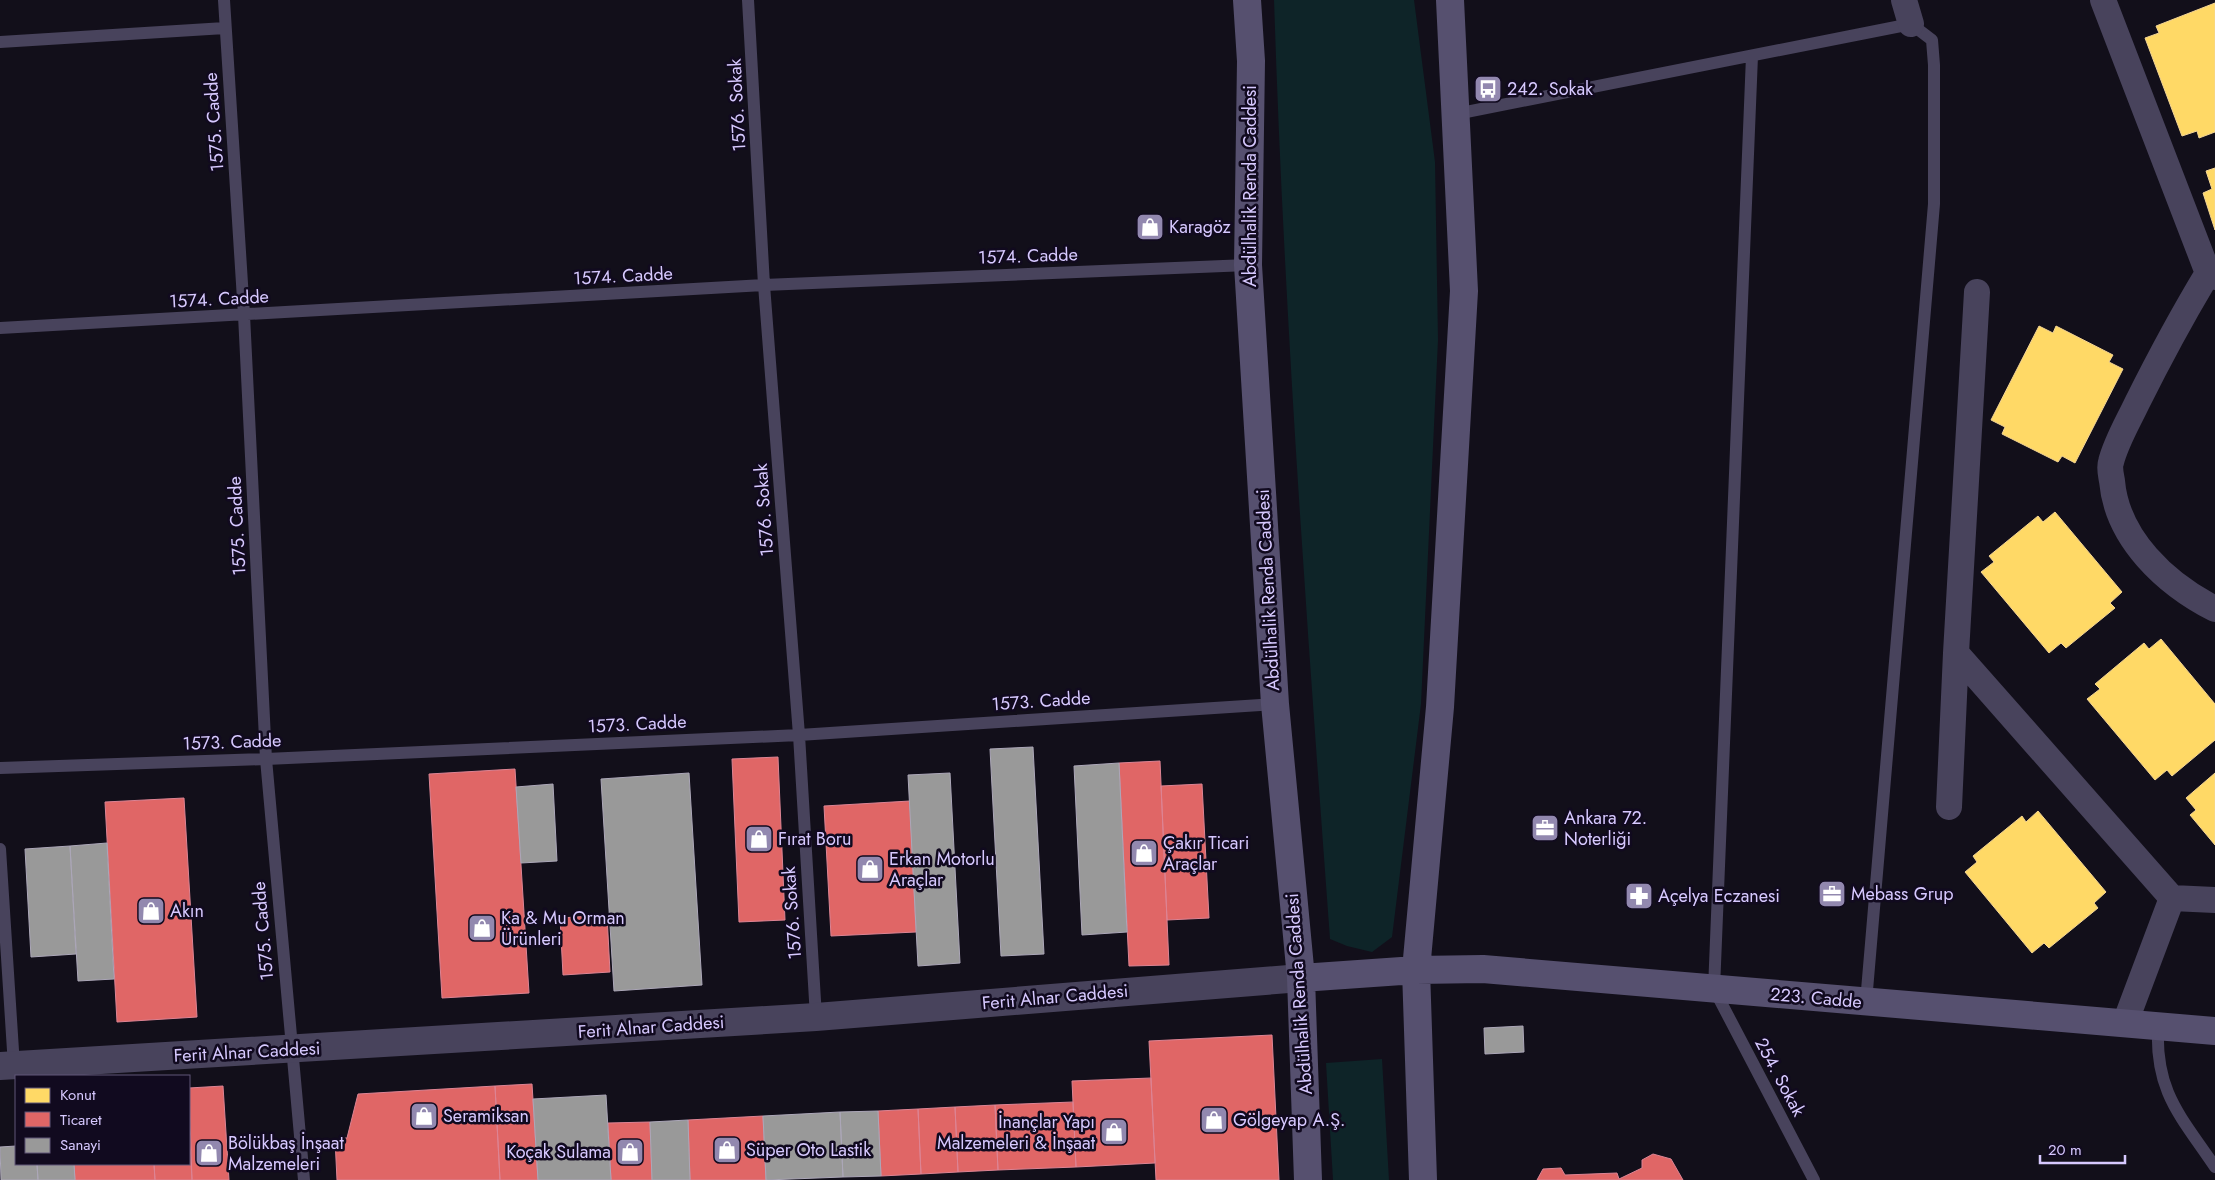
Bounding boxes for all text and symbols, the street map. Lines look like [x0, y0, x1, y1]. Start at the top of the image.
street label: 1576. Sokak [722, 58, 752, 152]
street label: 1575. Cadde [198, 71, 230, 173]
bus stop icon: 242. Sokak [1473, 74, 1503, 104]
place label: 242. Sokak [1507, 76, 1593, 102]
street label: Abdülhalik Renda Caddesi [1237, 85, 1263, 287]
shop icon: Karagöz [1135, 212, 1165, 242]
place label: Karagöz [1169, 214, 1231, 240]
street label: 1574. Cadde [978, 241, 1078, 271]
street label: 1574. Cadde [572, 260, 674, 292]
street label: 1574. Cadde [168, 283, 270, 315]
street label: 1576. Sokak [748, 463, 780, 557]
street label: 1575. Cadde [221, 476, 253, 576]
street label: Abdülhalik Renda Caddesi [1250, 488, 1286, 692]
street label: 1573. Cadde [991, 685, 1091, 717]
street label: 1573. Cadde [587, 708, 687, 740]
street label: 1573. Cadde [182, 727, 282, 757]
place label: Ankara 72. Noterliği [1564, 805, 1647, 852]
office icon: Ankara 72. Noterliği [1530, 813, 1560, 843]
shop icon: Fırat Boru [744, 824, 774, 854]
place label: Fırat Boru [778, 826, 851, 852]
place label: Çakır Ticari Araçlar [1163, 830, 1249, 877]
shop icon: Çakır Ticari Araçlar [1129, 838, 1159, 868]
place label: Erkan Motorlu Araçlar [889, 846, 995, 893]
shop icon: Erkan Motorlu Araçlar [855, 854, 885, 884]
street label: 1576. Sokak [776, 866, 808, 960]
office icon: Mebass Grup [1817, 879, 1847, 909]
street label: 1575. Cadde [246, 880, 280, 982]
pharmacy icon: Açelya Eczanesi [1624, 881, 1654, 911]
place label: Mebass Grup [1851, 881, 1954, 907]
place label: Açelya Eczanesi [1658, 883, 1780, 909]
street label: Abdülhalik Renda Caddesi [1279, 892, 1319, 1096]
shop icon: Akın [136, 896, 166, 926]
place label: Akın [170, 898, 204, 924]
place label: Ka & Mu Orman Ürünleri [501, 905, 625, 952]
shop icon: Ka & Mu Orman Ürünleri [467, 913, 497, 943]
street label: Ferit Alnar Caddesi [981, 978, 1129, 1016]
street label: 223. Cadde [1769, 981, 1863, 1015]
street label: Ferit Alnar Caddesi [577, 1009, 725, 1045]
street label: 254. Sokak [1748, 1033, 1812, 1121]
street label: Ferit Alnar Caddesi [173, 1035, 321, 1069]
legend [15, 1075, 190, 1165]
text: Konut [60, 1084, 96, 1106]
shop icon: Seramiksan [409, 1101, 439, 1131]
place label: Seramiksan [443, 1103, 529, 1129]
shop icon: Gölgeyap A.Ş. [1199, 1105, 1229, 1135]
place label: Gölgeyap A.Ş. [1233, 1107, 1346, 1133]
text: Ticaret [60, 1109, 102, 1131]
place label: İnançlar Yapı Malzemeleri & İnşaat [937, 1109, 1096, 1156]
shop icon: İnançlar Yapı Malzemeleri & İnşaat [1099, 1117, 1129, 1147]
place label: Bölükbaş İnşaat Malzemeleri [228, 1130, 344, 1177]
scale bar [2040, 1132, 2125, 1164]
text: Sanayi [60, 1134, 101, 1156]
shop icon: Süper Oto Lastik [712, 1135, 742, 1165]
shop icon: Koçak Sulama [615, 1137, 645, 1167]
place label: Süper Oto Lastik [746, 1137, 871, 1163]
shop icon: Bölükbaş İnşaat Malzemeleri [194, 1138, 224, 1168]
place label: Koçak Sulama [506, 1139, 611, 1165]
text: 20 m [2048, 1139, 2082, 1161]

